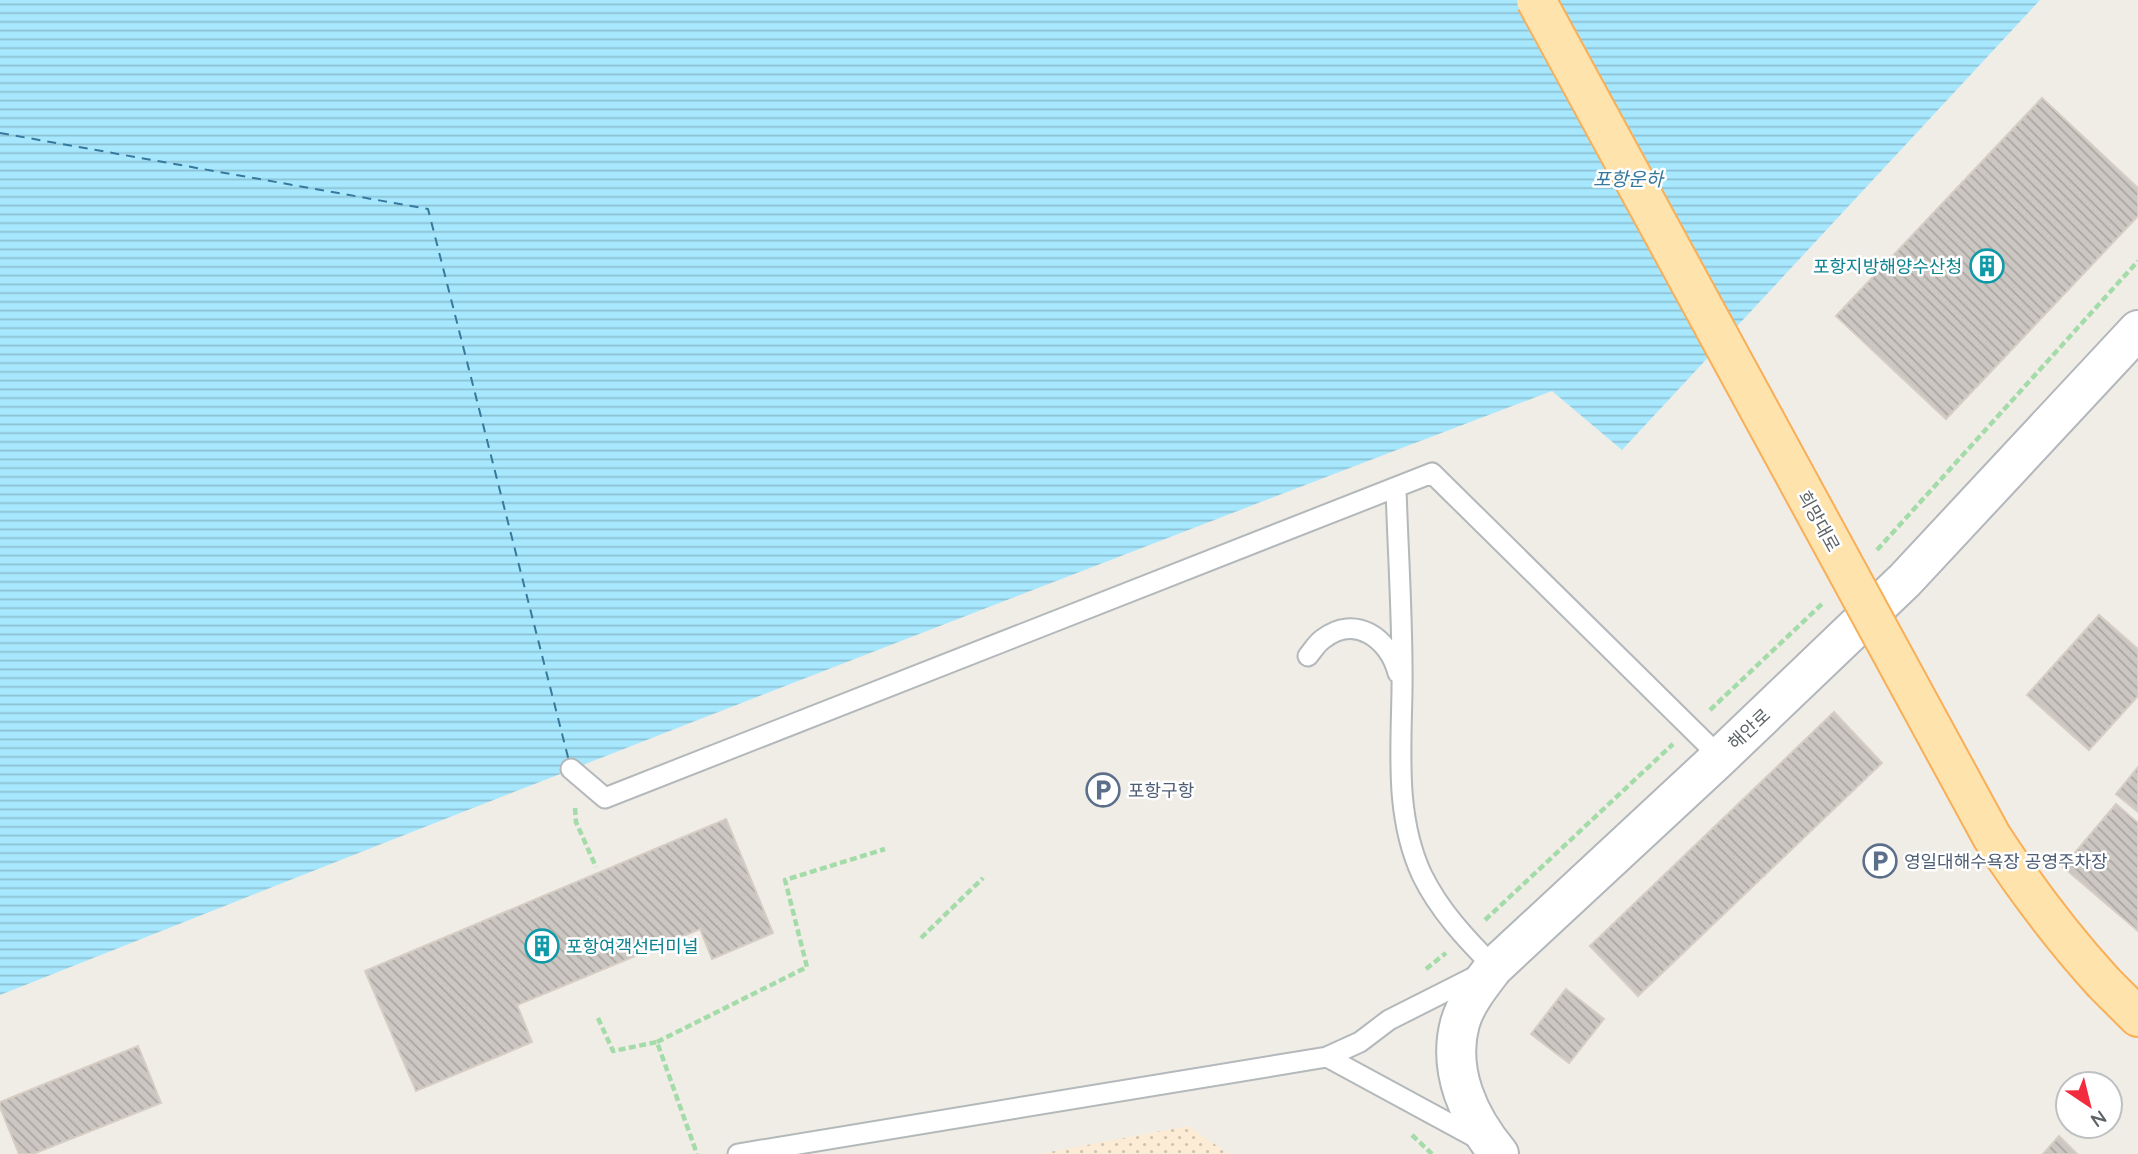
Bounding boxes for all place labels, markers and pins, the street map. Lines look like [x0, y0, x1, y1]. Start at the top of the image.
building icon: 포항지방해양수산청 [1968, 247, 2006, 285]
place label: 포항지방해양수산청 [1813, 255, 1962, 278]
parking icon: 포항구항 [1084, 771, 1122, 809]
place label: 포항구항 [1128, 779, 1194, 802]
parking icon: 영일대해수욕장 공영주차장 [1861, 842, 1899, 880]
place label: 영일대해수욕장 공영주차장 [1904, 850, 2108, 873]
building icon: 포항여객선터미널 [523, 927, 561, 965]
place label: 포항여객선터미널 [566, 935, 698, 958]

